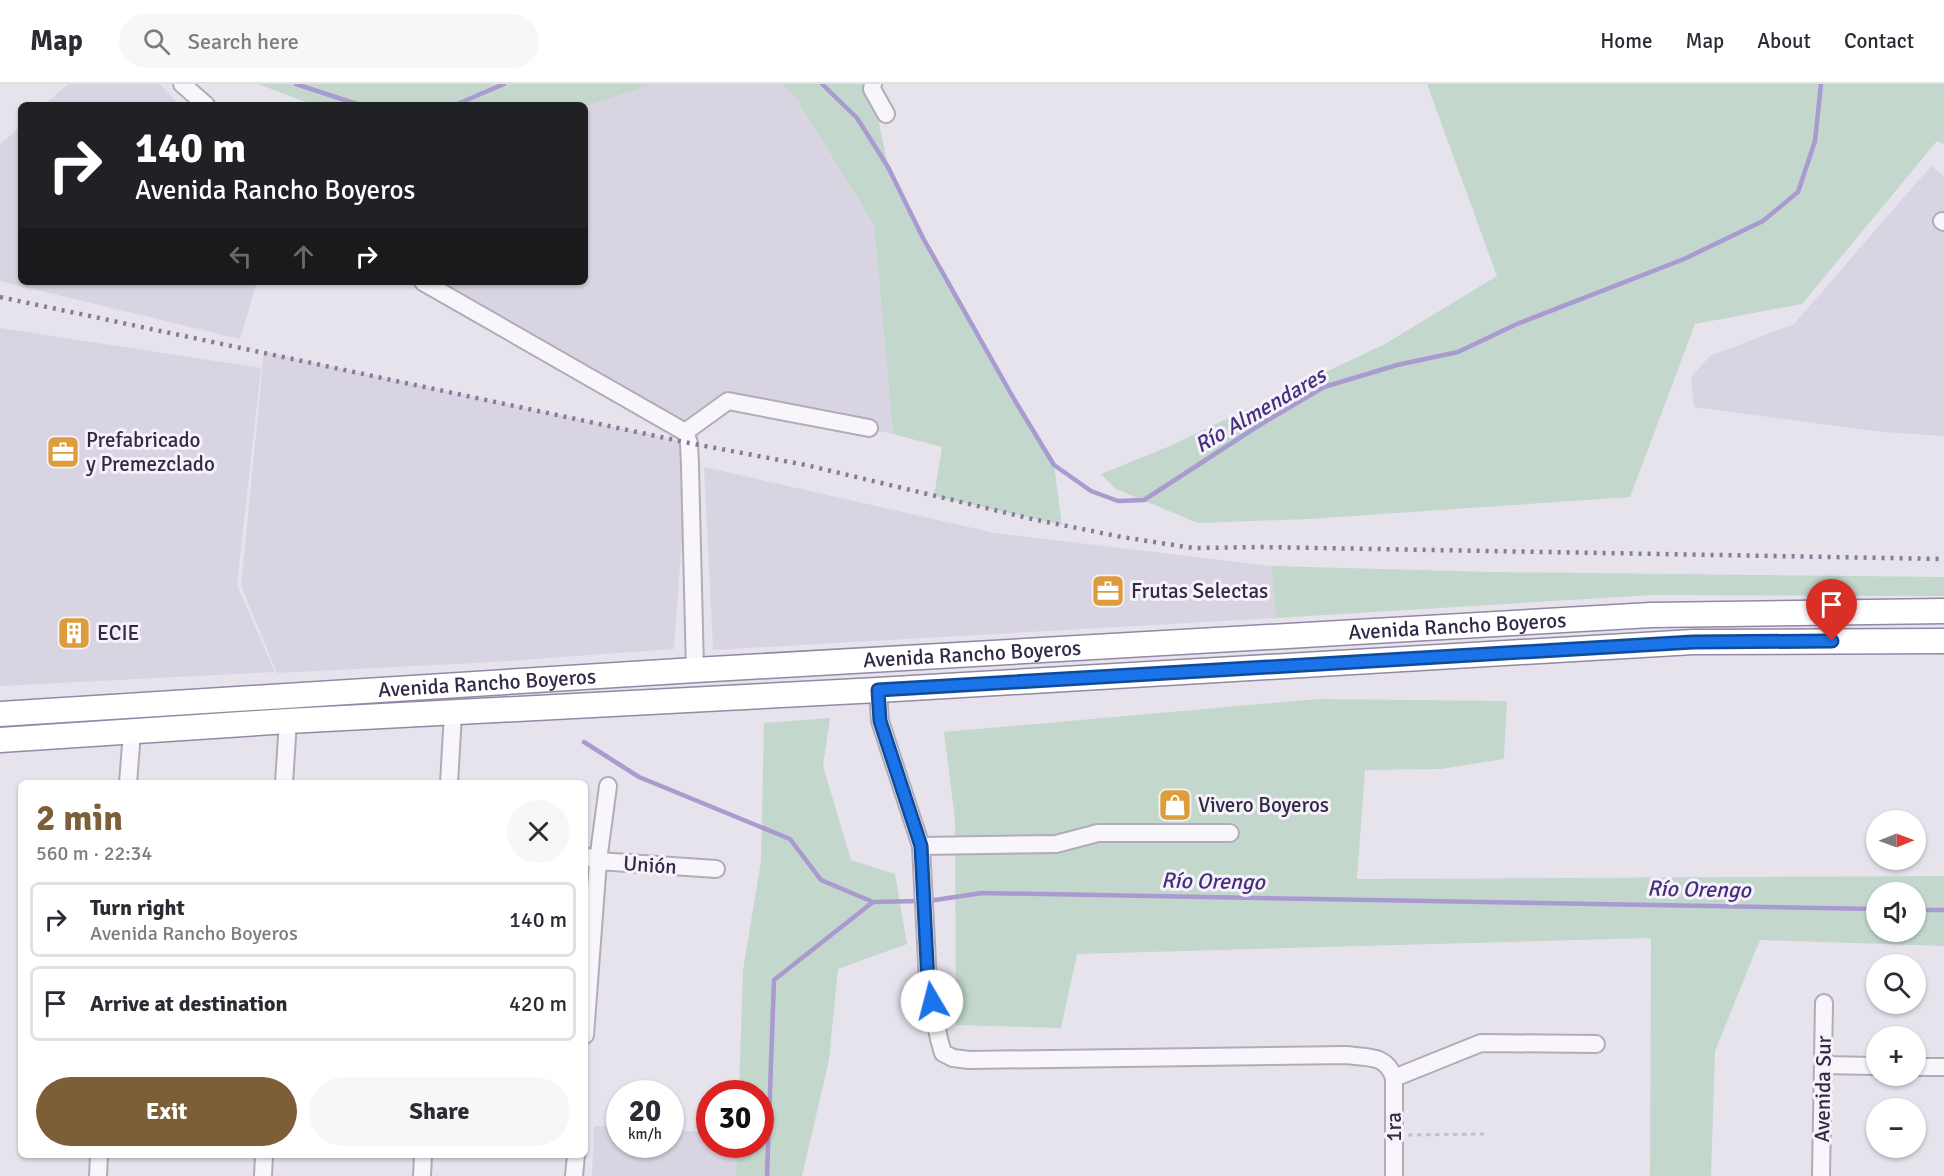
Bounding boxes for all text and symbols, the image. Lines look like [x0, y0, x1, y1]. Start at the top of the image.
search box [119, 14, 539, 68]
text: Map [30, 24, 83, 58]
icon: search [140, 25, 173, 58]
text: Search here [188, 28, 299, 55]
text: Home [1600, 28, 1653, 54]
text: Map [1686, 28, 1724, 54]
text: About [1757, 28, 1811, 54]
text: Contact [1844, 28, 1914, 54]
text: 140 m [135, 123, 246, 174]
icon: right [36, 126, 114, 204]
text: Avenida Rancho Boyeros [135, 174, 415, 207]
icon: left [224, 240, 257, 273]
icon: ahead [287, 240, 320, 273]
icon: right [350, 240, 383, 273]
water label: Río Almendares [1190, 360, 1332, 458]
place label: Prefabricado y Premezclado [86, 427, 215, 477]
office icon: Prefabricado y Premezclado [45, 434, 81, 470]
office icon: Frutas Selectas [1090, 573, 1126, 609]
place label: Frutas Selectas [1131, 578, 1268, 604]
pin [1806, 579, 1857, 641]
icon: arrive [1815, 588, 1848, 621]
street label: Avenida Rancho Boyeros [1348, 607, 1567, 645]
building icon: ECIE [56, 615, 92, 651]
place label: ECIE [97, 620, 139, 646]
street label: Avenida Rancho Boyeros [862, 635, 1082, 673]
street label: Avenida Rancho Boyeros [377, 663, 597, 703]
shop icon: Vivero Boyeros [1157, 787, 1193, 823]
place label: Vivero Boyeros [1198, 792, 1329, 818]
text: 2 min [36, 796, 123, 841]
button: close [507, 800, 570, 863]
north arrow [1866, 810, 1926, 870]
map controls [1866, 810, 1926, 1158]
text: 560 m · 22:34 [36, 841, 152, 866]
street label: Unión [622, 850, 678, 880]
water label: Río Orengo [1161, 867, 1267, 895]
water label: Río Orengo [1647, 875, 1753, 903]
button: sound [1866, 882, 1926, 942]
text: Turn right [90, 894, 185, 921]
icon: right [39, 903, 72, 936]
text: 140 m [509, 906, 567, 933]
text: Avenida Rancho Boyeros [90, 921, 298, 946]
button: search [1866, 954, 1926, 1014]
position arrow [900, 969, 964, 1033]
icon: arrive [39, 987, 72, 1020]
text: Arrive at destination [90, 990, 287, 1017]
text: 420 m [509, 990, 567, 1017]
button: + [1866, 1026, 1926, 1086]
street label: Avenida Sur [1809, 1035, 1837, 1143]
button: Exit [36, 1077, 297, 1146]
button: Share [309, 1077, 570, 1146]
speed limit sign: 30 [696, 1080, 774, 1158]
text: 20 [629, 1093, 661, 1130]
button: − [1866, 1098, 1926, 1158]
street label: 1ra [1381, 1112, 1407, 1142]
text: km/h [628, 1125, 662, 1143]

